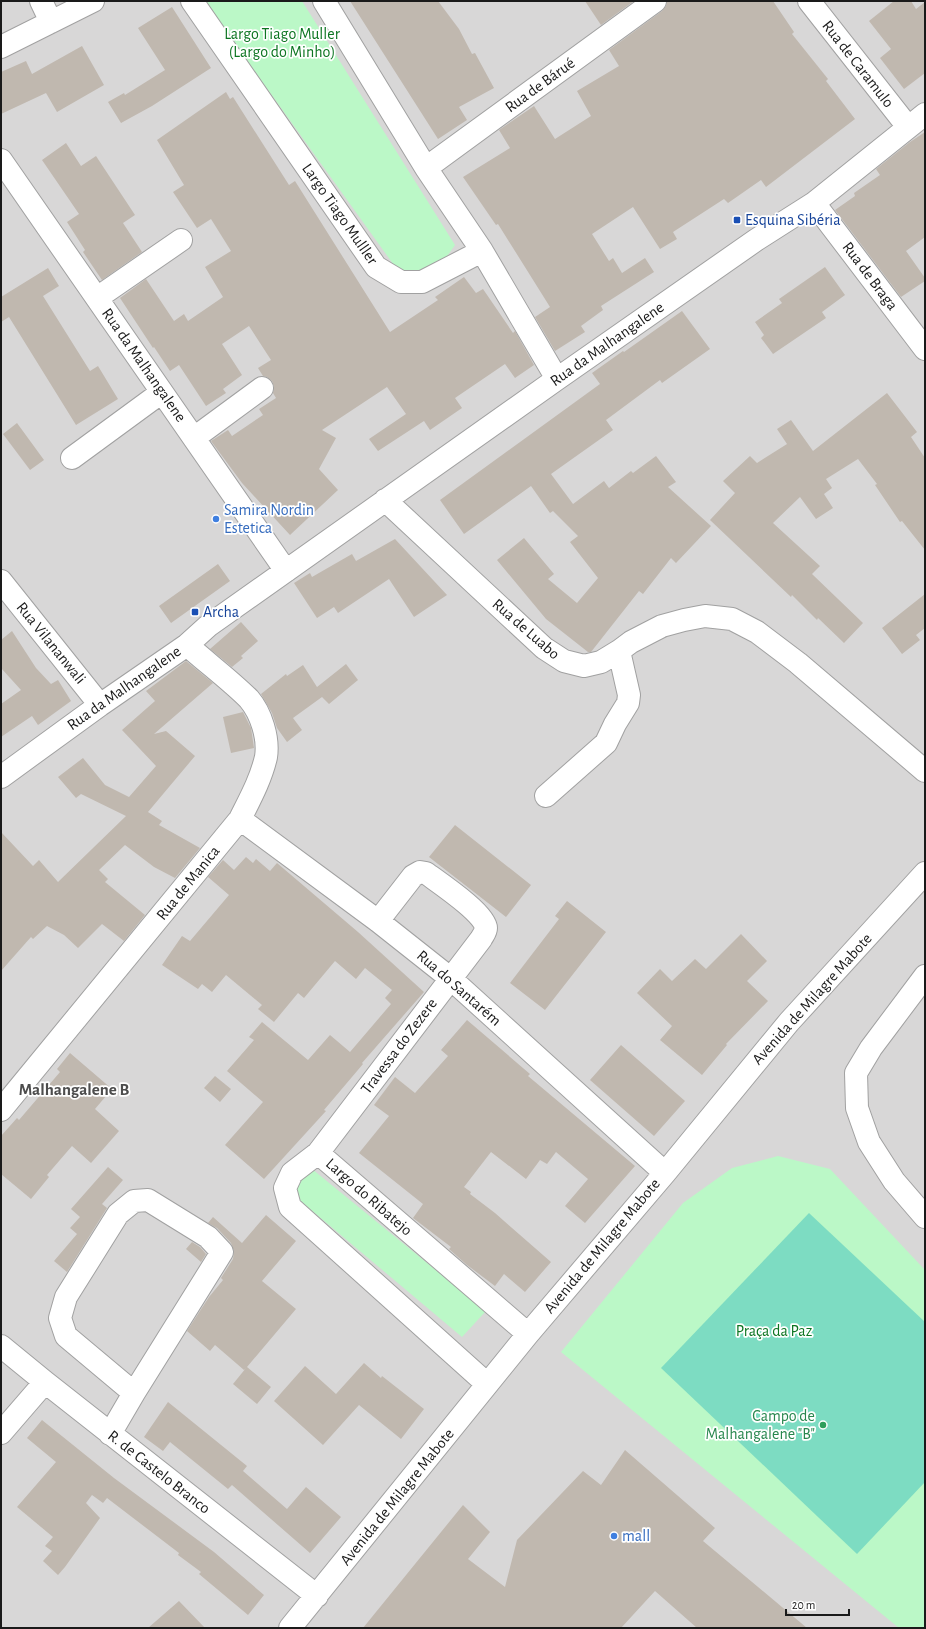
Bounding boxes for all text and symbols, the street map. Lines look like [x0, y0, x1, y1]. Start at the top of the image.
street label: Rua de Caramulo [819, 17, 897, 111]
park label: Largo Tiago Muller (Largo do Minho) [224, 26, 341, 60]
street label: Rua de Bárué [502, 55, 578, 115]
street label: Largo Tiago Mulller [299, 160, 381, 268]
place label: Esquina Sibéria [745, 212, 841, 228]
marker: Esquina Sibéria [732, 215, 742, 225]
street label: Rua de Braga [839, 239, 901, 313]
street label: Rua da Malhangalene [547, 299, 667, 389]
street label: Rua da Malhangalene [99, 305, 189, 425]
place label: Samira Nordin Estetica [224, 502, 314, 536]
marker: Samira Nordin Estetica [211, 514, 221, 524]
street label: Rua de Luabo [489, 596, 563, 662]
street label: Rua Vilananwali [13, 599, 89, 687]
place label: Archa [203, 604, 239, 620]
marker: Archa [190, 607, 200, 617]
street label: Rua da Malhangalene [64, 643, 184, 733]
street label: Rua de Manica [153, 843, 223, 923]
street label: Avenida de Milagre Mabote [749, 930, 875, 1068]
street label: Rua do Santarém [414, 947, 504, 1029]
street label: Travessa do Zezere [358, 995, 440, 1097]
district label: Malhangalene B [19, 1081, 129, 1098]
street label: Largo do Ribatejo [322, 1155, 415, 1240]
street label: Avenida de Milagre Mabote [541, 1176, 663, 1316]
park label: Praça da Paz [736, 1323, 813, 1339]
place label: Campo de Malhangalene "B" [705, 1408, 815, 1442]
marker: Campo de Malhangalene "B" [818, 1420, 828, 1430]
street label: Avenida de Milagre Mabote [337, 1426, 457, 1568]
street label: R. de Castelo Branco [105, 1427, 213, 1517]
place label: mall [622, 1528, 650, 1544]
marker: mall [609, 1531, 619, 1541]
scale bar [786, 1591, 849, 1617]
text: 20 m [792, 1599, 815, 1611]

